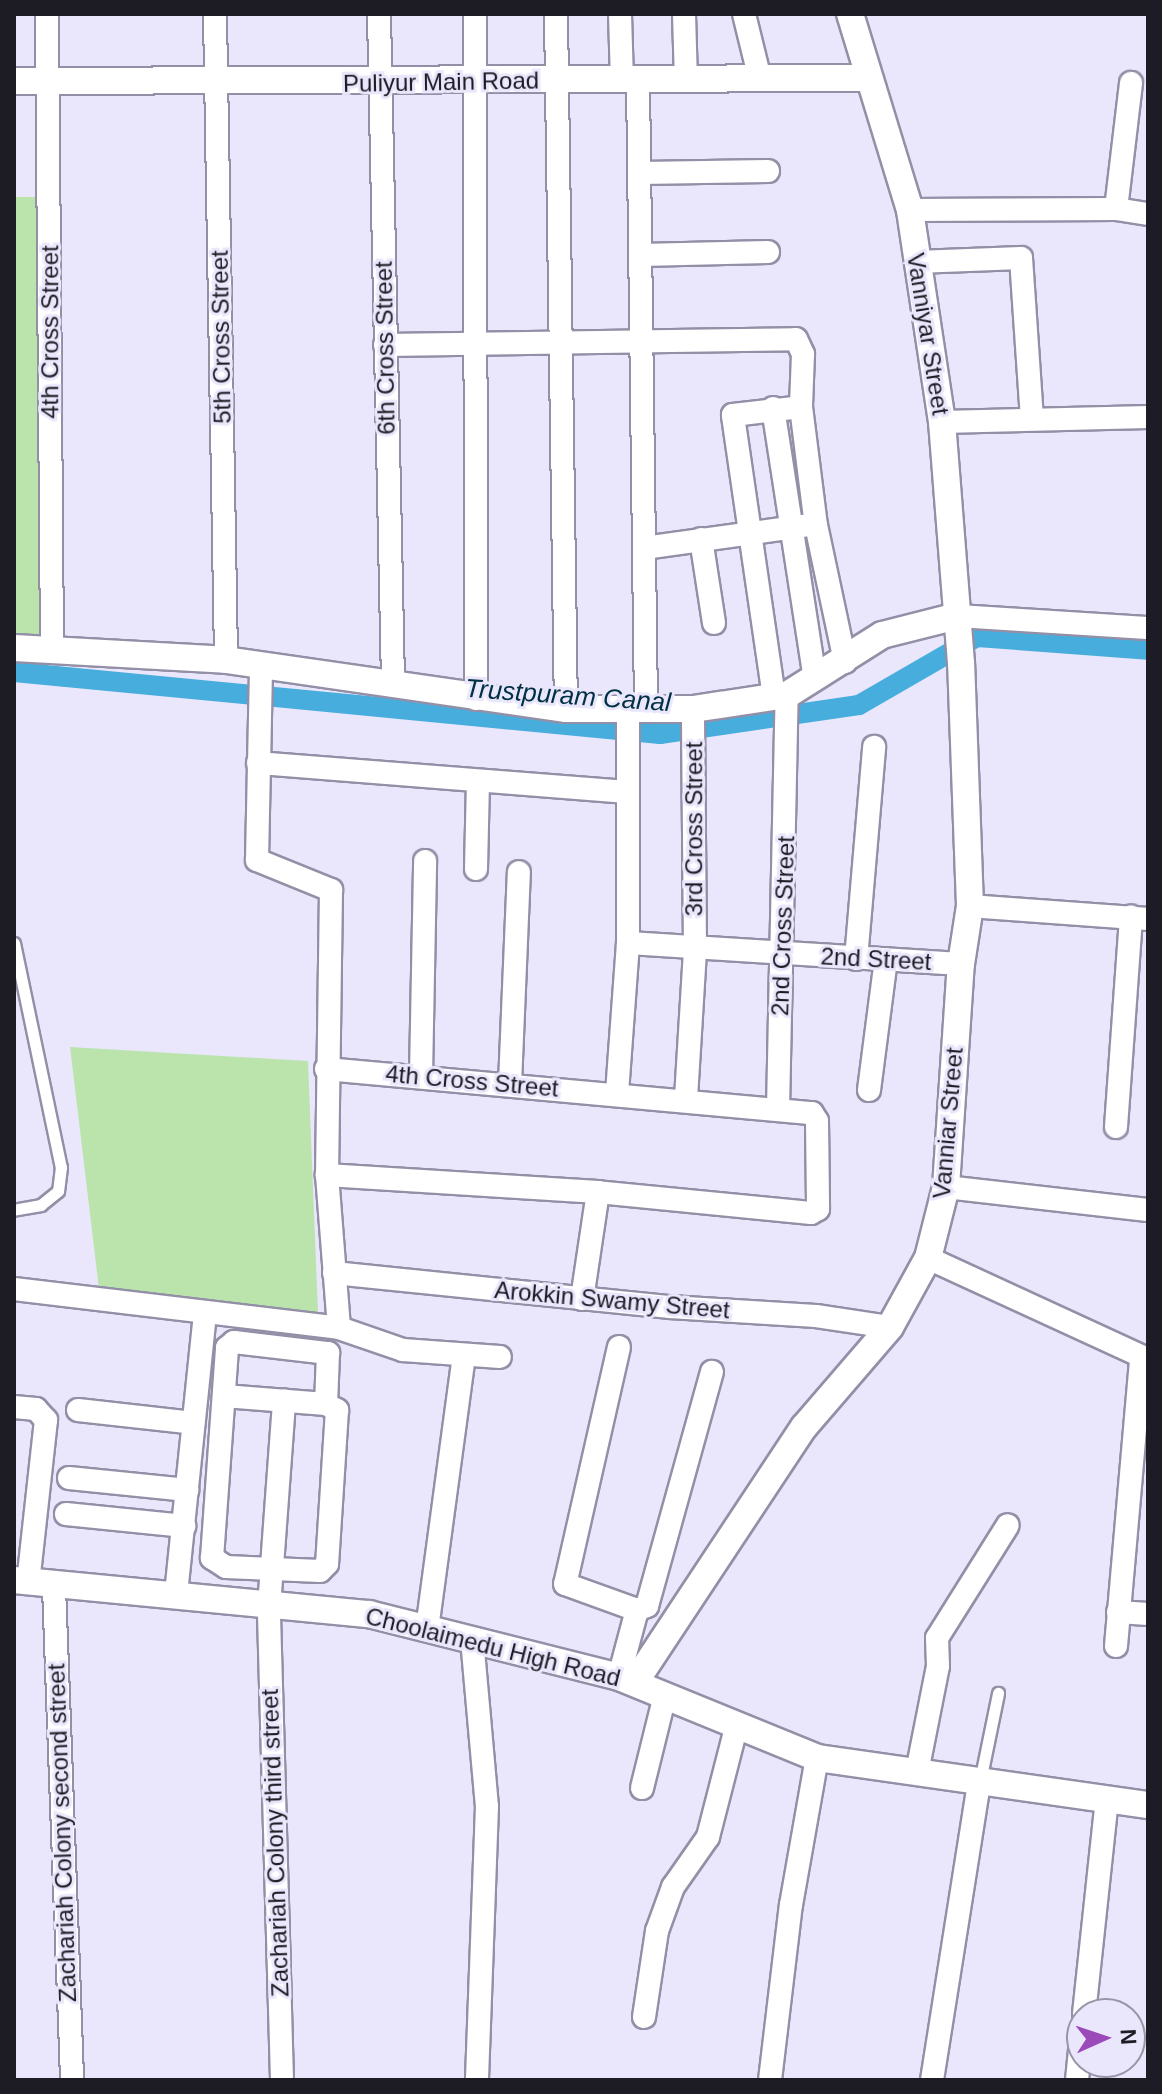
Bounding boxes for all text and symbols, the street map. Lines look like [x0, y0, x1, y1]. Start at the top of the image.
street label: Puliyur Main Road [343, 66, 539, 98]
street label: 4th Cross Street [36, 245, 64, 419]
street label: 5th Cross Street [205, 250, 237, 424]
street label: Vanniyar Street [901, 251, 955, 417]
street label: 6th Cross Street [369, 261, 401, 435]
water label: Trustpuram Canal [464, 673, 672, 719]
street label: 3rd Cross Street [680, 742, 708, 916]
street label: 2nd Cross Street [765, 836, 801, 1016]
street label: 2nd Street [820, 942, 932, 976]
street label: Vanniar Street [927, 1046, 969, 1200]
street label: 4th Cross Street [384, 1059, 560, 1103]
street label: Arokkin Swamy Street [493, 1275, 731, 1325]
street label: Choolaimedu High Road [363, 1601, 623, 1693]
street label: Zachariah Colony second street [42, 1663, 82, 2003]
street label: Zachariah Colony third street [255, 1689, 295, 1997]
north arrow [1066, 1998, 1146, 2078]
text: N [1116, 2028, 1141, 2045]

